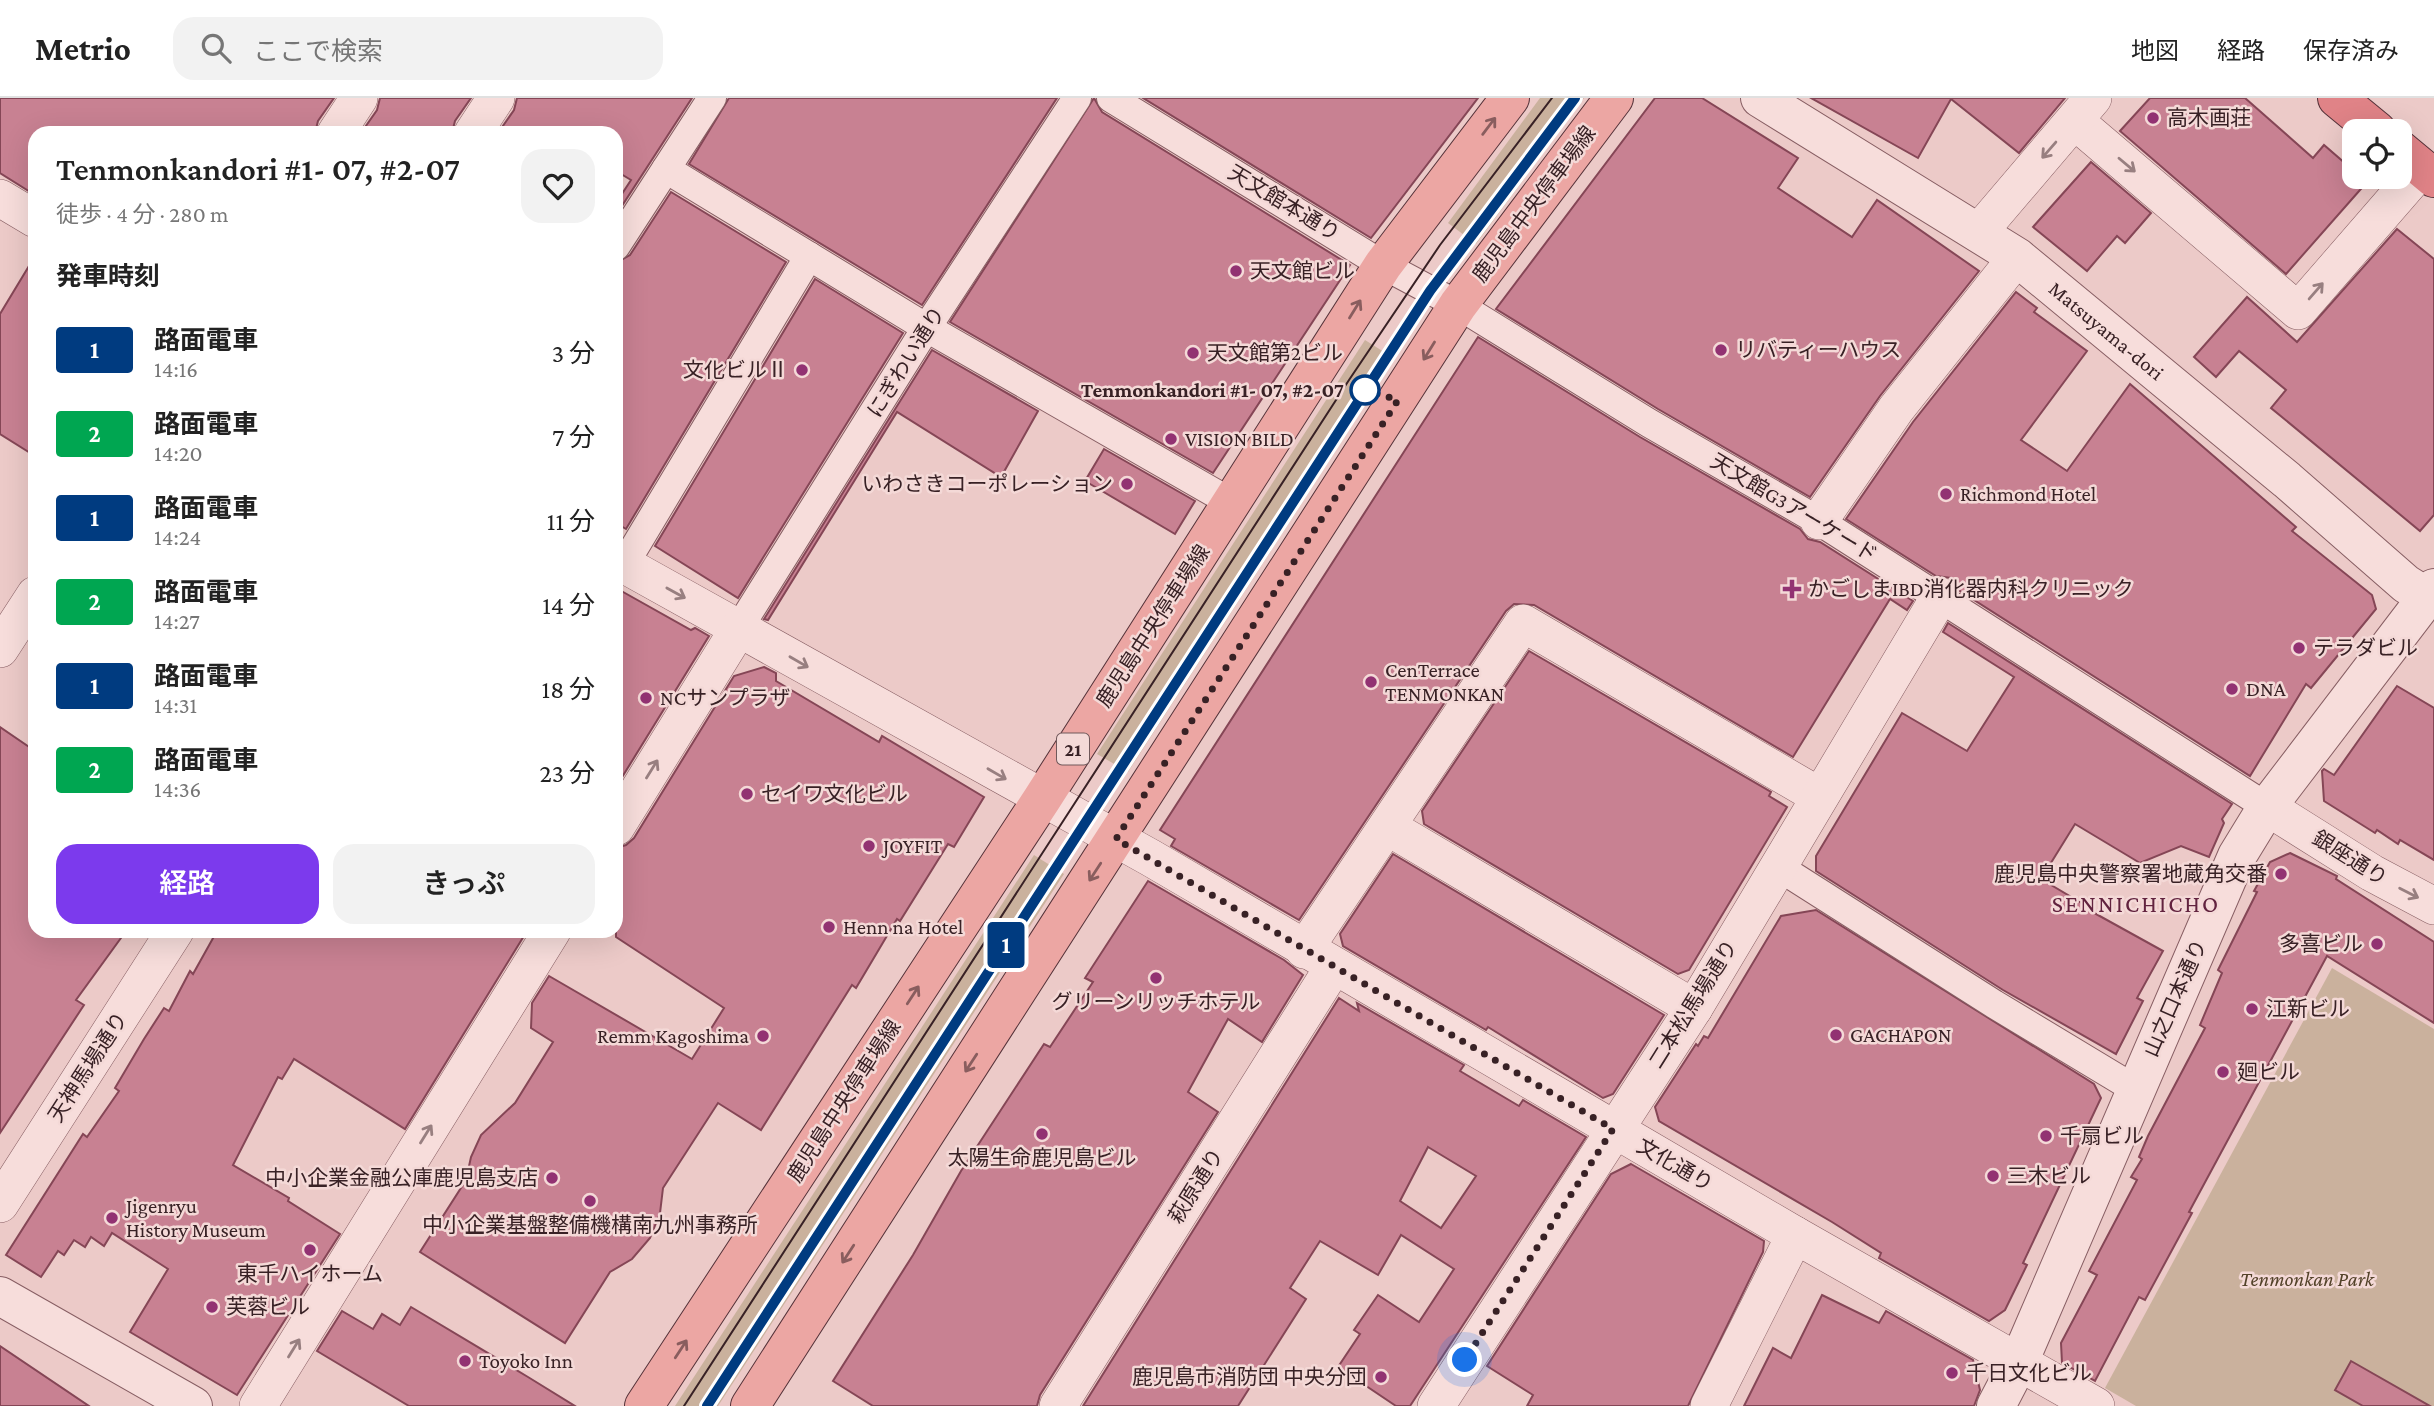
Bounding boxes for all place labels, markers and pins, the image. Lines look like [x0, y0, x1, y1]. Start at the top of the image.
place label: 高木画荘 [2167, 106, 2251, 130]
marker: 高木画荘 [2145, 110, 2161, 126]
place label: 天文館ビル [1250, 259, 1355, 283]
marker: 天文館ビル [1228, 263, 1244, 279]
place label: リバティーハウス [1735, 338, 1901, 362]
place label: 天文館第2ビル [1207, 341, 1343, 365]
marker: リバティーハウス [1713, 342, 1729, 358]
marker: 天文館第2ビル [1185, 345, 1201, 361]
place label: 文化ビルⅡ [683, 358, 788, 382]
marker: 文化ビルⅡ [794, 362, 810, 378]
marker: Tenmonkandori #1- 07, #2-07 [1350, 375, 1380, 405]
place label: Tenmonkandori #1- 07, #2-07 [1081, 378, 1344, 402]
place label: VISION BILD [1185, 427, 1294, 451]
marker: VISION BILD [1163, 431, 1179, 447]
place label: いわさきコーポレーション [861, 472, 1113, 496]
marker: いわさきコーポレーション [1119, 476, 1135, 492]
place label: Richmond Hotel [1960, 482, 2096, 506]
marker: Richmond Hotel [1938, 486, 1954, 502]
place label: かごしまIBD消化器内科クリニック [1808, 577, 2134, 601]
marker: かごしまIBD消化器内科クリニック [1782, 579, 1802, 599]
place label: テラダビル [2313, 636, 2418, 660]
marker: テラダビル [2291, 640, 2307, 656]
place label: CenTerrace TENMONKAN [1385, 658, 1504, 706]
marker: CenTerrace TENMONKAN [1363, 674, 1379, 690]
place label: DNA [2246, 677, 2286, 701]
marker: DNA [2224, 681, 2240, 697]
place label: NCサンプラザ [660, 686, 791, 710]
marker: NCサンプラザ [638, 690, 654, 706]
place label: セイワ文化ビル [761, 782, 908, 806]
marker: セイワ文化ビル [739, 786, 755, 802]
place label: JOYFIT [881, 834, 943, 858]
marker: JOYFIT [861, 838, 877, 854]
place label: 鹿児島中央警察署地蔵角交番 [1994, 862, 2267, 886]
marker: 鹿児島中央警察署地蔵角交番 [2273, 866, 2289, 882]
place label: Henn na Hotel [843, 915, 963, 939]
marker: Henn na Hotel [821, 919, 837, 935]
place label: 多喜ビル [2279, 932, 2363, 956]
marker: 多喜ビル [2369, 936, 2385, 952]
marker: グリーンリッチホテル [1148, 970, 1164, 986]
place label: グリーンリッチホテル [1052, 990, 1260, 1014]
place label: 江新ビル [2266, 997, 2350, 1021]
marker: 江新ビル [2244, 1001, 2260, 1017]
place label: GACHAPON [1850, 1023, 1952, 1047]
place label: Remm Kagoshima [597, 1024, 749, 1048]
marker: GACHAPON [1828, 1027, 1844, 1043]
marker: Remm Kagoshima [755, 1028, 771, 1044]
place label: 廻ビル [2237, 1060, 2300, 1084]
marker: 廻ビル [2215, 1064, 2231, 1080]
place label: 千扇ビル [2060, 1124, 2144, 1148]
marker: 太陽生命鹿児島ビル [1034, 1126, 1050, 1142]
marker: 千扇ビル [2038, 1128, 2054, 1144]
place label: 太陽生命鹿児島ビル [948, 1146, 1137, 1170]
place label: 三木ビル [2007, 1164, 2091, 1188]
place label: 中小企業金融公庫鹿児島支店 [265, 1166, 538, 1190]
marker: 三木ビル [1985, 1168, 2001, 1184]
marker: 中小企業金融公庫鹿児島支店 [544, 1170, 560, 1186]
marker: 中小企業基盤整備機構南九州事務所 [582, 1193, 598, 1209]
place label: Jigenryu History Museum [124, 1194, 266, 1242]
marker: Jigenryu History Museum [104, 1210, 120, 1226]
place label: 中小企業基盤整備機構南九州事務所 [422, 1213, 758, 1237]
marker: 東千ハイホーム [302, 1242, 318, 1258]
place label: 東千ハイホーム [237, 1262, 383, 1286]
place label: 芙蓉ビル [226, 1295, 310, 1319]
marker: 芙蓉ビル [204, 1299, 220, 1315]
place label: Toyoko Inn [479, 1349, 573, 1373]
marker: Toyoko Inn [457, 1353, 473, 1369]
place label: 千日文化ビル [1966, 1361, 2092, 1385]
place label: 鹿児島市消防団 中央分団 [1132, 1365, 1367, 1389]
marker: 千日文化ビル [1944, 1365, 1960, 1381]
marker: 鹿児島市消防団 中央分団 [1373, 1369, 1389, 1385]

